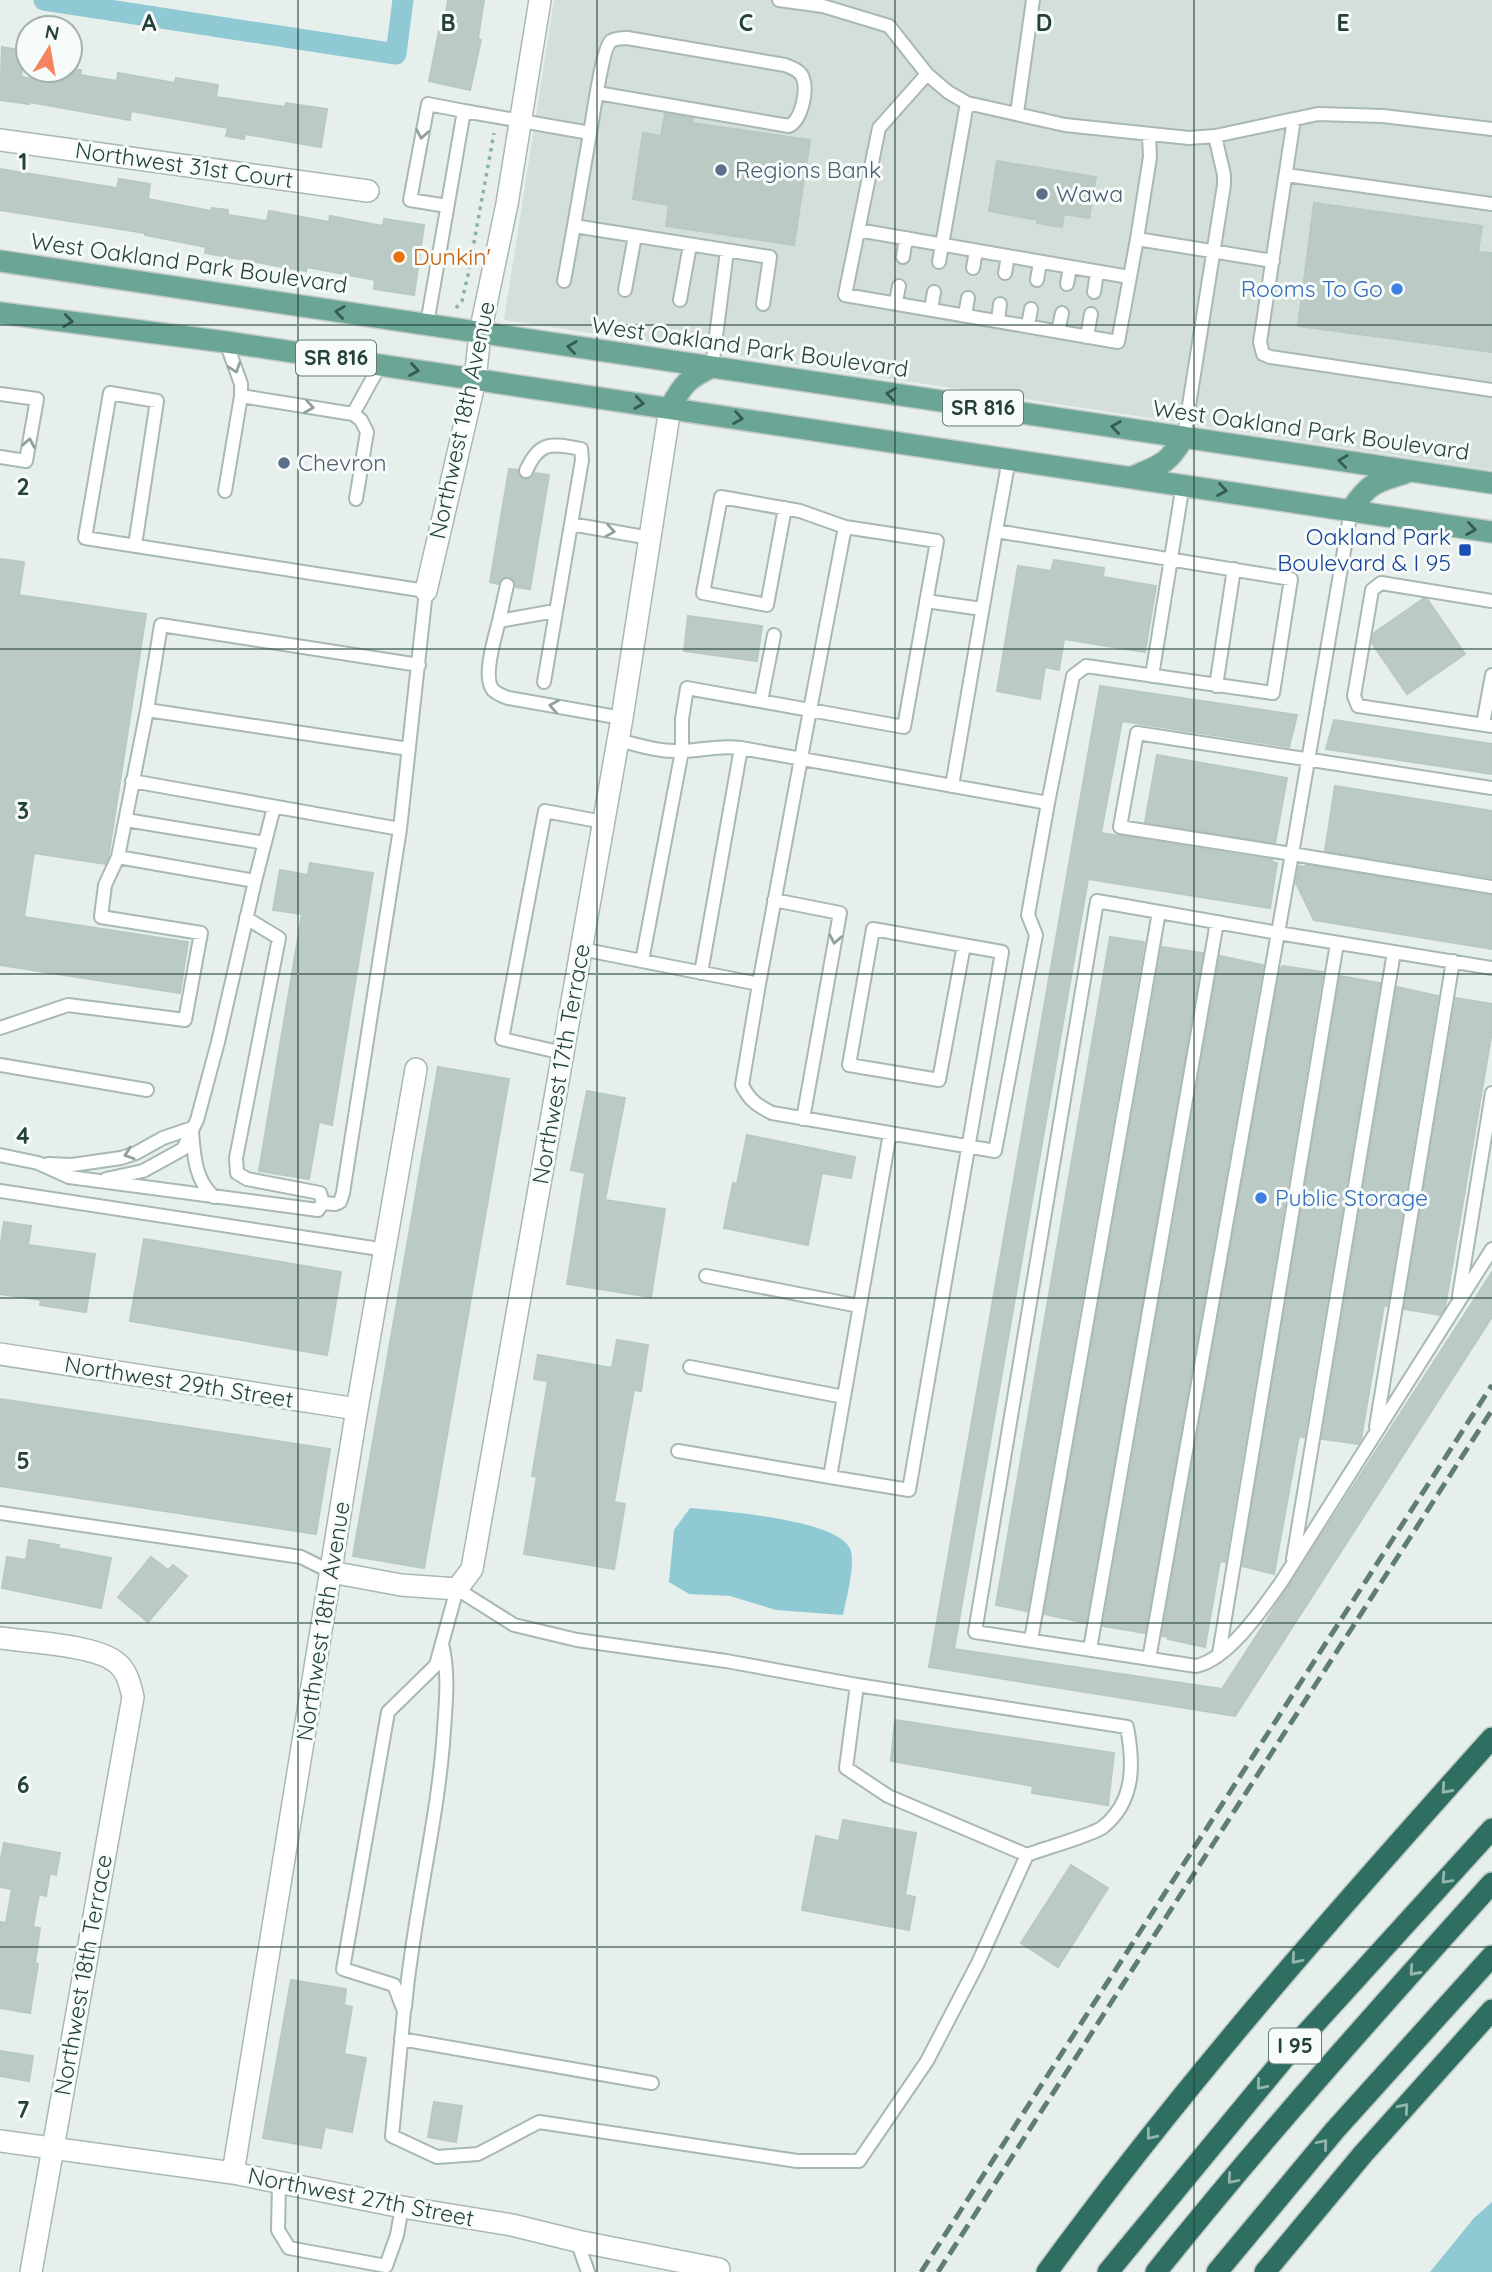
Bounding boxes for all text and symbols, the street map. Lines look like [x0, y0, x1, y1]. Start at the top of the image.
text: A [142, 8, 157, 37]
text: B [440, 8, 456, 37]
text: C [739, 8, 753, 37]
text: D [1036, 8, 1052, 37]
text: E [1336, 8, 1350, 37]
north arrow [14, 14, 84, 84]
text: N [43, 19, 61, 45]
one-way arrow [415, 128, 430, 140]
street label: Northwest 31st Court [73, 135, 295, 194]
text: 1 [19, 147, 27, 176]
place label: Regions Bank [735, 155, 881, 184]
marker: Regions Bank [713, 162, 729, 178]
place label: Wawa [1056, 179, 1123, 208]
marker: Wawa [1034, 186, 1050, 202]
street label: West Oakland Park Boulevard [29, 226, 349, 299]
place label: Dunkin' [413, 242, 491, 271]
marker: Dunkin' [391, 249, 407, 265]
place label: Rooms To Go [1241, 274, 1383, 303]
marker: Rooms To Go [1389, 281, 1405, 297]
street label: Northwest 18th Avenue [422, 298, 501, 541]
one-way arrow [334, 304, 345, 319]
street label: West Oakland Park Boulevard [590, 310, 910, 383]
one-way arrow [62, 314, 74, 329]
road number: SR 816 [296, 340, 376, 376]
one-way arrow [566, 340, 578, 355]
one-way arrow [227, 362, 241, 374]
one-way arrow [408, 362, 420, 377]
one-way arrow [886, 387, 897, 402]
road number: SR 816 [943, 390, 1023, 426]
street label: West Oakland Park Boulevard [1151, 393, 1471, 466]
one-way arrow [633, 395, 645, 410]
one-way arrow [303, 399, 315, 414]
one-way arrow [732, 410, 744, 425]
one-way arrow [1111, 420, 1122, 435]
one-way arrow [21, 437, 36, 449]
place label: Chevron [298, 448, 387, 477]
one-way arrow [1337, 454, 1349, 469]
marker: Chevron [276, 455, 292, 471]
text: 2 [16, 472, 30, 501]
one-way arrow [1216, 482, 1228, 497]
one-way arrow [1465, 521, 1477, 536]
place label: Oakland Park Boulevard & I 95 [1277, 522, 1451, 577]
one-way arrow [604, 523, 616, 538]
marker: Oakland Park Boulevard & I 95 [1457, 542, 1473, 558]
one-way arrow [549, 699, 560, 714]
text: 3 [17, 796, 29, 825]
one-way arrow [828, 933, 843, 945]
street label: Northwest 17th Terrace [525, 942, 596, 1186]
text: 4 [16, 1121, 30, 1150]
one-way arrow [124, 1146, 136, 1161]
place label: Public Storage [1275, 1183, 1428, 1212]
marker: Public Storage [1253, 1190, 1269, 1206]
street label: Northwest 29th Street [63, 1349, 296, 1414]
text: 5 [16, 1446, 30, 1475]
street label: Northwest 18th Avenue [289, 1499, 356, 1743]
text: 6 [17, 1770, 29, 1799]
one-way arrow [1442, 1781, 1455, 1794]
street label: Northwest 18th Terrace [47, 1852, 118, 2098]
one-way arrow [1442, 1871, 1454, 1884]
one-way arrow [1292, 1951, 1304, 1964]
one-way arrow [1410, 1963, 1422, 1976]
road number: I 95 [1269, 2028, 1321, 2064]
one-way arrow [1257, 2077, 1269, 2090]
text: 7 [17, 2095, 30, 2124]
one-way arrow [1396, 2103, 1408, 2116]
one-way arrow [1147, 2127, 1159, 2140]
one-way arrow [1315, 2140, 1327, 2153]
street label: Northwest 27th Street [246, 2160, 477, 2233]
one-way arrow [1227, 2171, 1240, 2183]

